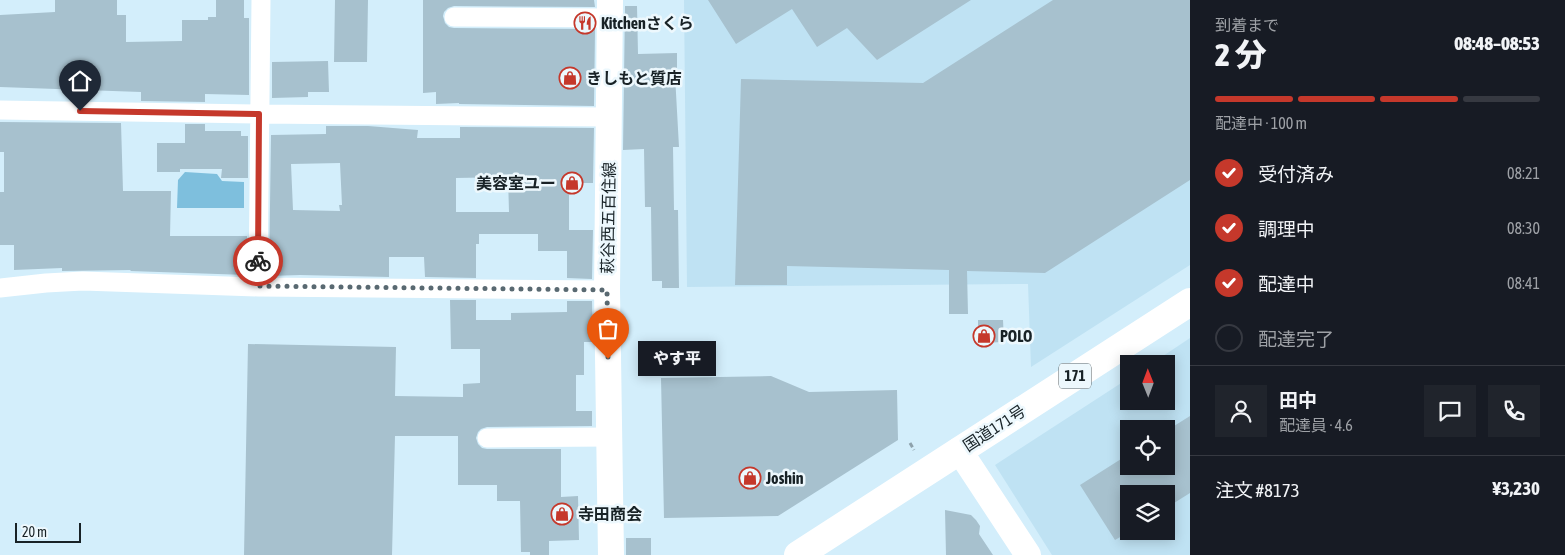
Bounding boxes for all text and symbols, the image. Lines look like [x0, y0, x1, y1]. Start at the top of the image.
restaurant icon: Kitchenさくら [573, 11, 597, 35]
place label: Kitchenさくら [601, 14, 694, 32]
text: 到着まで [1215, 16, 1279, 34]
text: 08:48–08:53 [1454, 32, 1540, 54]
text: 2 分 [1215, 36, 1266, 73]
pin [59, 60, 101, 111]
shop icon: きしもと質店 [558, 66, 582, 90]
icon: home [66, 67, 94, 95]
place label: きしもと質店 [586, 69, 682, 87]
text: 配達中 · 100 m [1215, 114, 1307, 132]
icon: check [1215, 159, 1243, 187]
street label: 萩谷西五百住線 [598, 162, 618, 274]
text: 受付済み [1258, 163, 1334, 185]
text: 08:21 [1507, 164, 1540, 182]
shop icon: 美容室ユー [560, 171, 584, 195]
place label: 美容室ユー [476, 174, 556, 192]
icon: check [1215, 214, 1243, 242]
text: 調理中 [1258, 218, 1315, 240]
text: 08:30 [1507, 219, 1540, 237]
courier [233, 236, 283, 286]
icon: bike [244, 247, 272, 275]
icon: check [1215, 269, 1243, 297]
text: 配達中 [1258, 273, 1315, 295]
text: 08:41 [1507, 274, 1540, 292]
pin [587, 308, 629, 359]
icon: bag [594, 315, 622, 343]
shop icon: POLO [972, 324, 996, 348]
place label: POLO [1000, 327, 1032, 345]
text: 配達完了 [1258, 328, 1334, 350]
callout: やす平 [638, 342, 716, 376]
text: やす平 [653, 349, 701, 367]
north arrow [1120, 355, 1175, 410]
map controls [1120, 355, 1175, 540]
road number: 171 [1059, 364, 1091, 388]
button: person [1215, 385, 1267, 437]
button: chat [1424, 385, 1476, 437]
button: phone [1488, 385, 1540, 437]
text: 田中 [1279, 389, 1317, 411]
street label: 国道171号 [960, 401, 1028, 455]
text: 配達員 · 4.6 [1279, 416, 1353, 434]
button: locate [1120, 420, 1175, 475]
shop icon: Joshin [738, 466, 762, 490]
place label: Joshin [765, 469, 804, 487]
text: ¥3,230 [1492, 477, 1540, 499]
text: 注文 #8173 [1215, 479, 1300, 501]
button: layers [1120, 485, 1175, 540]
shop icon: 寺田商会 [550, 502, 574, 526]
place label: 寺田商会 [578, 505, 642, 523]
scale bar [15, 520, 81, 543]
text: 20 m [22, 524, 47, 540]

